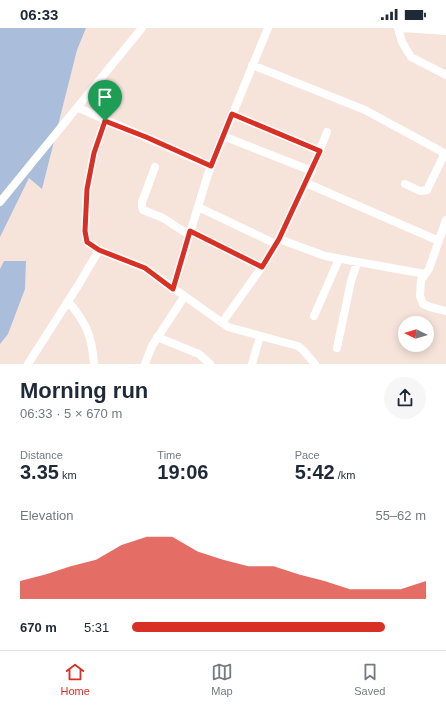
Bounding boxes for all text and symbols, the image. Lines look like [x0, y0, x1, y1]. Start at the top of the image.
text: 06:33 [20, 6, 58, 23]
pin [88, 80, 122, 121]
icon: arrive [94, 86, 116, 108]
north arrow [398, 316, 434, 352]
map controls [398, 316, 434, 352]
button: share [384, 377, 426, 419]
text: Morning run [20, 378, 148, 403]
text: 06:33 · 5 × 670 m [20, 406, 122, 421]
text: Distance [20, 449, 63, 461]
text: Time [157, 449, 181, 461]
text: Pace [295, 449, 320, 461]
text: 3.35 [20, 461, 59, 483]
text: 19:06 [157, 461, 208, 483]
text: 5:42 [295, 461, 335, 483]
text: km [59, 469, 77, 481]
text: /km [335, 469, 355, 481]
text: Elevation [20, 508, 73, 523]
text: 55–62 m [375, 508, 426, 523]
text: 670 m [20, 620, 57, 635]
text: 5:31 [84, 620, 109, 635]
tab: Home [61, 661, 90, 697]
tab: Map [211, 661, 233, 697]
tab: Saved [354, 661, 385, 697]

